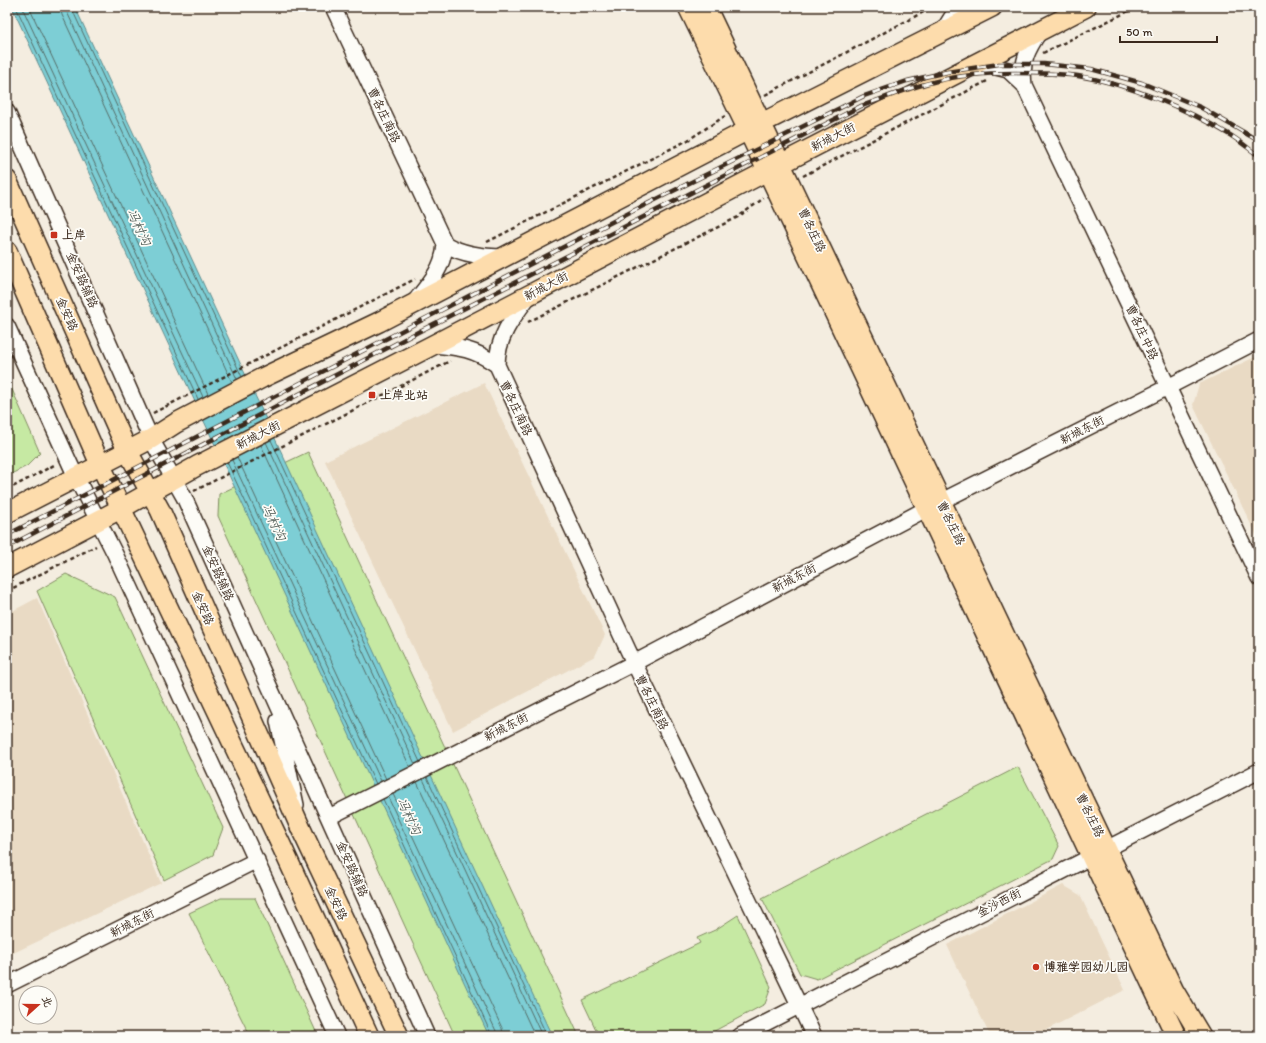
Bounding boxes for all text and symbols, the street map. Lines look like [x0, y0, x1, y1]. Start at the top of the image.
scale bar [1120, 18, 1217, 44]
text: 50 m [1126, 25, 1152, 39]
street label: 曹各庄南路 [365, 85, 403, 145]
street label: 新城大街 [808, 120, 858, 154]
street label: 曹各庄路 [796, 205, 828, 255]
water label: 冯村沟 [124, 206, 154, 249]
place label: 上岸 [62, 228, 86, 242]
marker: 上岸 [49, 230, 59, 240]
street label: 金安路辅路 [63, 250, 101, 310]
street label: 新城大街 [522, 269, 570, 303]
street label: 金安路 [53, 295, 81, 333]
street label: 曹各庄中路 [1123, 302, 1161, 362]
street label: 曹各庄南路 [497, 378, 535, 438]
place label: 上岸北站 [380, 388, 428, 402]
marker: 上岸北站 [367, 390, 377, 400]
street label: 新城东街 [1057, 413, 1107, 447]
street label: 新城大街 [233, 418, 283, 452]
street label: 曹各庄路 [934, 498, 968, 548]
water label: 冯村沟 [259, 501, 289, 544]
street label: 金安路辅路 [199, 543, 237, 603]
street label: 新城东街 [770, 561, 818, 595]
street label: 金安路 [189, 589, 217, 627]
street label: 曹各庄南路 [633, 672, 671, 732]
street label: 新城东街 [481, 710, 531, 744]
street label: 曹各庄路 [1073, 790, 1107, 840]
water label: 冯村沟 [394, 795, 424, 838]
street label: 金安路辅路 [333, 839, 371, 899]
street label: 金安路 [322, 884, 350, 922]
street label: 金沙西街 [974, 886, 1024, 920]
street label: 新城东街 [107, 906, 157, 940]
place label: 博雅学园幼儿园 [1044, 960, 1128, 974]
marker: 博雅学园幼儿园 [1031, 962, 1041, 972]
north arrow [18, 985, 58, 1025]
text: 北 [39, 994, 55, 1009]

